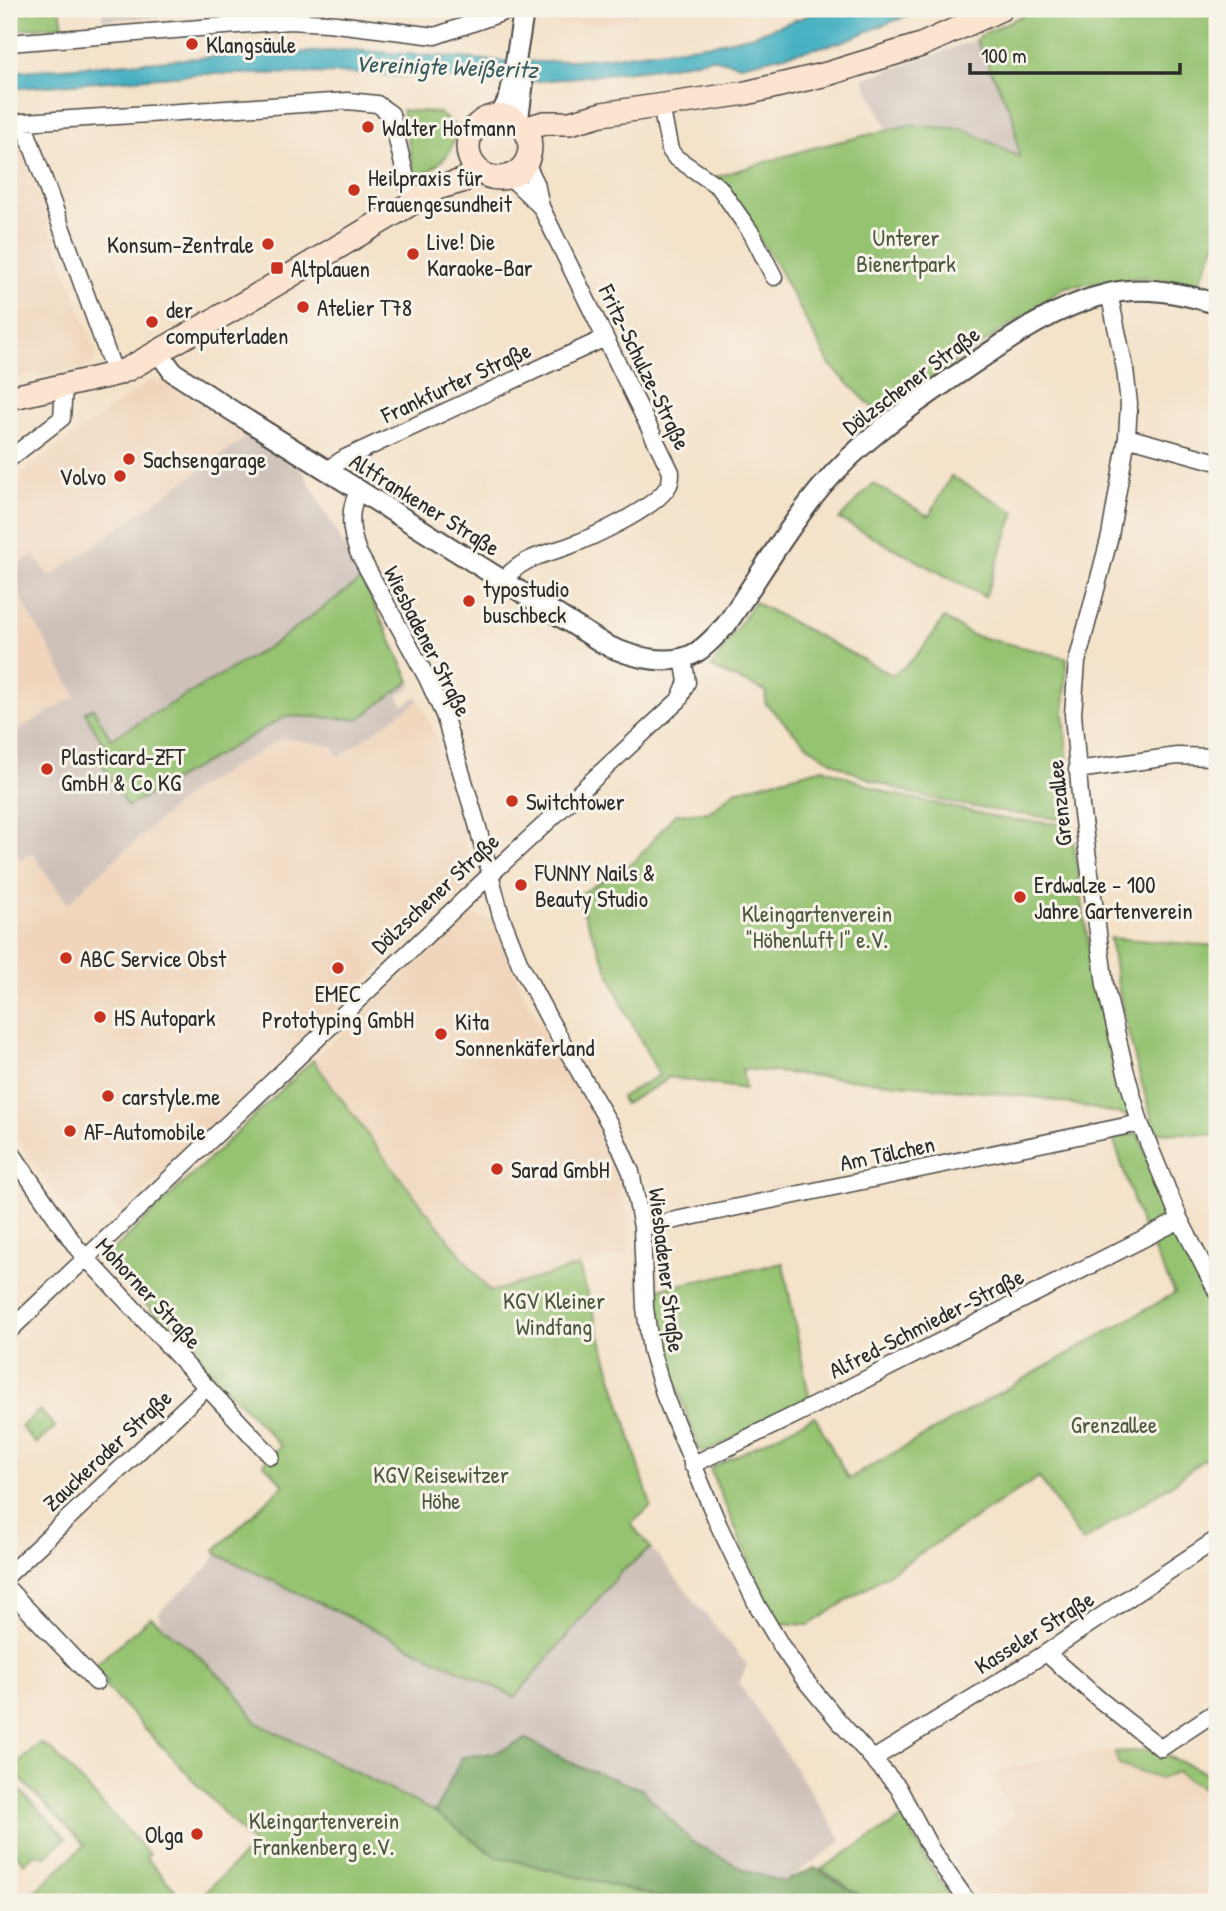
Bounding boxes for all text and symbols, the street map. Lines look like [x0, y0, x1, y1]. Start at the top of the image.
place label: Klangsäule [206, 29, 296, 60]
scale bar [970, 32, 1180, 76]
marker: Klangsäule [184, 36, 200, 52]
text: 100 m [981, 41, 1027, 70]
water label: Vereinigte Weißeritz [354, 47, 539, 86]
place label: Walter Hofmann [382, 112, 516, 143]
marker: Walter Hofmann [360, 119, 376, 135]
place label: Heilpraxis für Frauengesundheit [367, 162, 513, 219]
marker: Heilpraxis für Frauengesundheit [346, 182, 362, 198]
park label: Unterer Bienertpark [856, 222, 956, 279]
place label: Live! Die Karaoke-Bar [427, 226, 533, 283]
place label: Konsum-Zentrale [107, 229, 254, 260]
marker: Konsum-Zentrale [260, 236, 276, 252]
marker: Live! Die Karaoke-Bar [405, 246, 421, 262]
place label: Altplauen [291, 253, 370, 284]
marker: Altplauen [269, 260, 285, 276]
street label: Fritz-Schulze-Straße [591, 278, 698, 455]
place label: Atelier T78 [317, 292, 412, 323]
place label: der computerladen [166, 294, 288, 351]
marker: Atelier T78 [295, 299, 311, 315]
marker: der computerladen [144, 314, 160, 330]
street label: Dölzschener Straße [836, 318, 986, 442]
street label: Frankfurter Straße [375, 334, 536, 431]
place label: Sachsengarage [143, 444, 266, 475]
street label: Altfrankener Straße [344, 445, 506, 563]
marker: Sachsengarage [121, 451, 137, 467]
place label: Volvo [59, 461, 106, 492]
marker: Volvo [112, 468, 128, 484]
street label: Wiesbadener Straße [377, 560, 479, 722]
place label: typostudio buschbeck [483, 573, 569, 630]
marker: typostudio buschbeck [461, 593, 477, 609]
place label: Plasticard-ZFT GmbH & Co KG [61, 741, 185, 798]
street label: Grenzallee [1039, 758, 1079, 848]
marker: Plasticard-ZFT GmbH & Co KG [39, 761, 55, 777]
place label: Switchtower [526, 786, 625, 817]
marker: Switchtower [504, 793, 520, 809]
street label: Dölzschener Straße [364, 826, 506, 960]
place label: FUNNY Nails & Beauty Studio [534, 857, 655, 914]
place label: Erdwalze - 100 Jahre Gartenverein [1034, 869, 1193, 926]
marker: FUNNY Nails & Beauty Studio [513, 877, 529, 893]
marker: Erdwalze - 100 Jahre Gartenverein [1012, 889, 1028, 905]
park label: Kleingartenverein "Höhenluft I" e.V. [742, 898, 892, 955]
place label: ABC Service Obst [80, 943, 227, 974]
marker: ABC Service Obst [58, 950, 74, 966]
marker: EMEC Prototyping GmbH [330, 960, 346, 976]
place label: EMEC Prototyping GmbH [262, 978, 414, 1035]
place label: HS Autopark [114, 1002, 216, 1033]
place label: Kita Sonnenkäferland [455, 1006, 595, 1063]
marker: HS Autopark [92, 1009, 108, 1025]
marker: Kita Sonnenkäferland [433, 1026, 449, 1042]
place label: carstyle.me [122, 1081, 220, 1112]
marker: carstyle.me [100, 1088, 116, 1104]
place label: AF-Automobile [84, 1116, 206, 1147]
marker: AF-Automobile [62, 1123, 78, 1139]
street label: Am Tälchen [837, 1128, 937, 1178]
place label: Sarad GmbH [511, 1154, 610, 1185]
marker: Sarad GmbH [489, 1161, 505, 1177]
street label: Wiesbadener Straße [642, 1186, 692, 1354]
street label: Mohorner Straße [89, 1230, 209, 1356]
street label: Alfred-Schmieder-Straße [823, 1260, 1029, 1386]
park label: KGV Kleiner Windfang [503, 1285, 605, 1342]
street label: Zauckeroder Straße [36, 1382, 178, 1518]
park label: Grenzallee [1071, 1409, 1157, 1440]
park label: KGV Reisewitzer Höhe [373, 1459, 509, 1516]
street label: Kasseler Straße [969, 1583, 1099, 1681]
park label: Kleingartenverein Frankenberg e.V. [249, 1805, 399, 1862]
place label: Olga [145, 1819, 183, 1850]
marker: Olga [189, 1826, 205, 1842]

